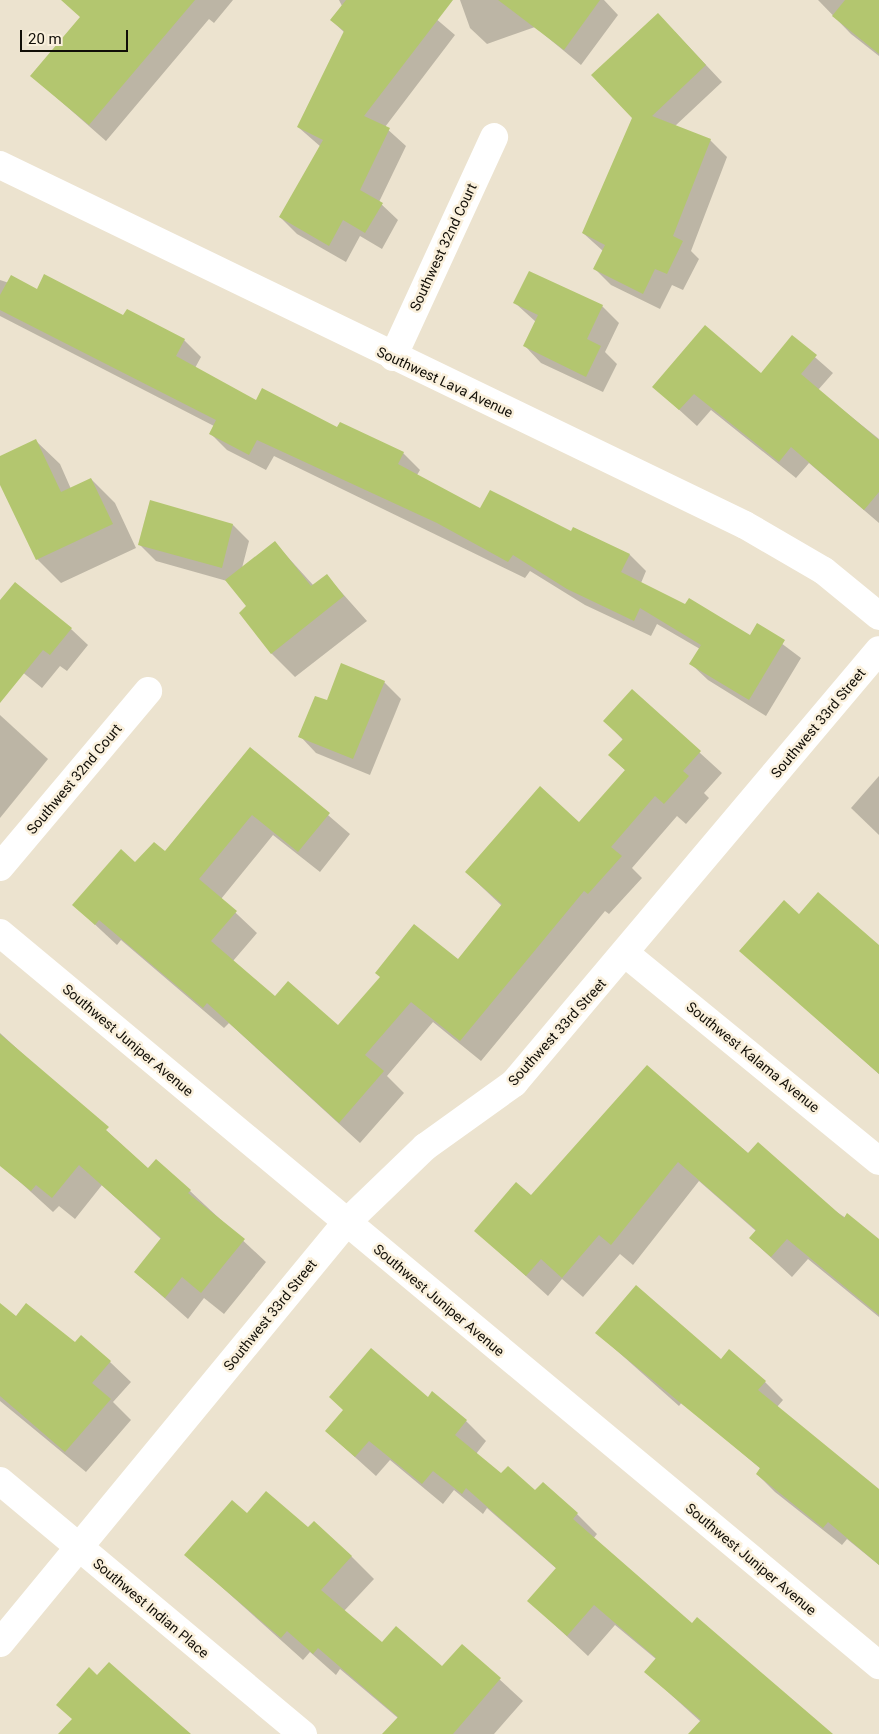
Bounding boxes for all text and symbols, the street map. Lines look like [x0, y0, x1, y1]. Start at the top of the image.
scale bar [22, 20, 130, 52]
text: 20 m [28, 30, 62, 48]
street label: Southwest 32nd Court [406, 181, 480, 313]
street label: Southwest Lava Avenue [374, 343, 516, 421]
street label: Southwest 33rd Street [767, 665, 869, 781]
street label: Southwest 32nd Court [23, 720, 125, 838]
street label: Southwest 33rd Street [505, 975, 609, 1089]
street label: Southwest Juniper Avenue [59, 980, 197, 1100]
street label: Southwest Kalama Avenue [683, 998, 823, 1116]
street label: Southwest Juniper Avenue [370, 1240, 508, 1360]
street label: Southwest 33rd Street [220, 1256, 320, 1374]
street label: Southwest Juniper Avenue [682, 1499, 820, 1619]
street label: Southwest Indian Place [90, 1555, 212, 1661]

